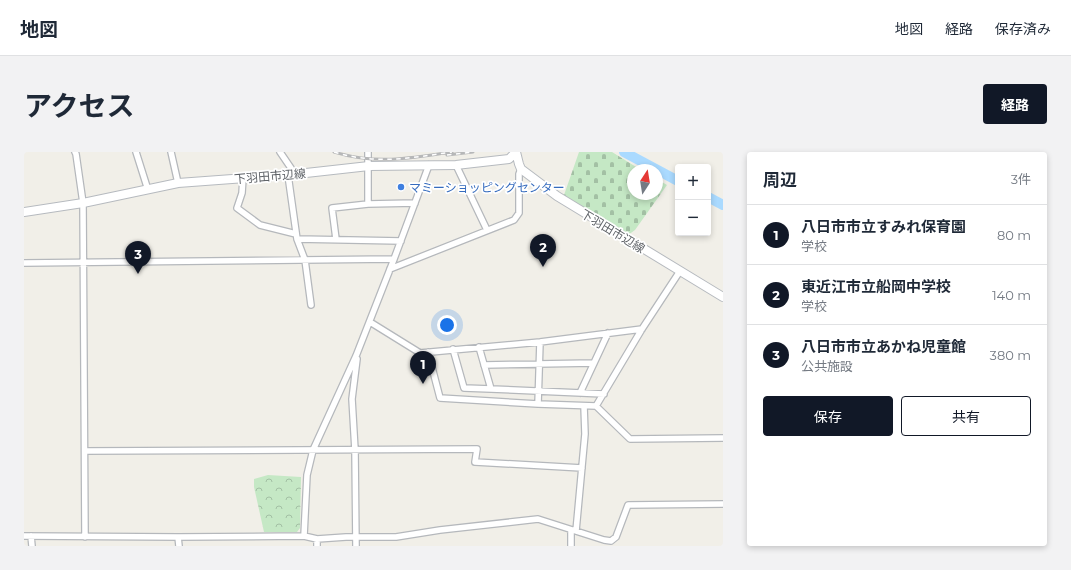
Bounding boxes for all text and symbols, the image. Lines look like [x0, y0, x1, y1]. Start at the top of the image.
text: 地図 [20, 18, 58, 41]
text: 地図 [895, 20, 923, 38]
text: 経路 [945, 20, 973, 38]
text: 保存済み [995, 20, 1051, 38]
button: 経路 [983, 84, 1047, 124]
text: アクセス [24, 89, 135, 123]
north arrow [627, 164, 663, 200]
map controls [675, 164, 711, 236]
button: + [675, 164, 711, 200]
street label: 下羽田市辺線 [233, 165, 307, 187]
text: 周辺 [763, 170, 797, 190]
text: 3件 [1011, 171, 1031, 187]
place label: マミーショッピングセンター [409, 180, 565, 195]
marker: マミーショッピングセンター [396, 182, 406, 192]
button: − [675, 200, 711, 236]
street label: 下羽田市辺線 [578, 206, 648, 256]
text: 八日市市立すみれ保育園 [801, 217, 966, 236]
text: 1 [773, 227, 779, 243]
text: 80 m [997, 227, 1031, 243]
pin: 2 [530, 234, 556, 267]
text: 学校 [801, 238, 827, 254]
pin: 3 [125, 241, 151, 274]
text: 東近江市立船岡中学校 [801, 277, 951, 296]
text: 2 [772, 287, 780, 303]
text: 140 m [992, 287, 1031, 303]
text: 学校 [801, 298, 827, 314]
your location [437, 315, 457, 335]
text: 八日市市立あかね児童館 [801, 337, 966, 356]
text: 3 [772, 347, 780, 363]
text: 380 m [990, 347, 1031, 363]
pin: 1 [410, 351, 436, 384]
text: 公共施設 [801, 358, 853, 374]
button: 保存 [763, 396, 893, 436]
button: 共有 [901, 396, 1031, 436]

